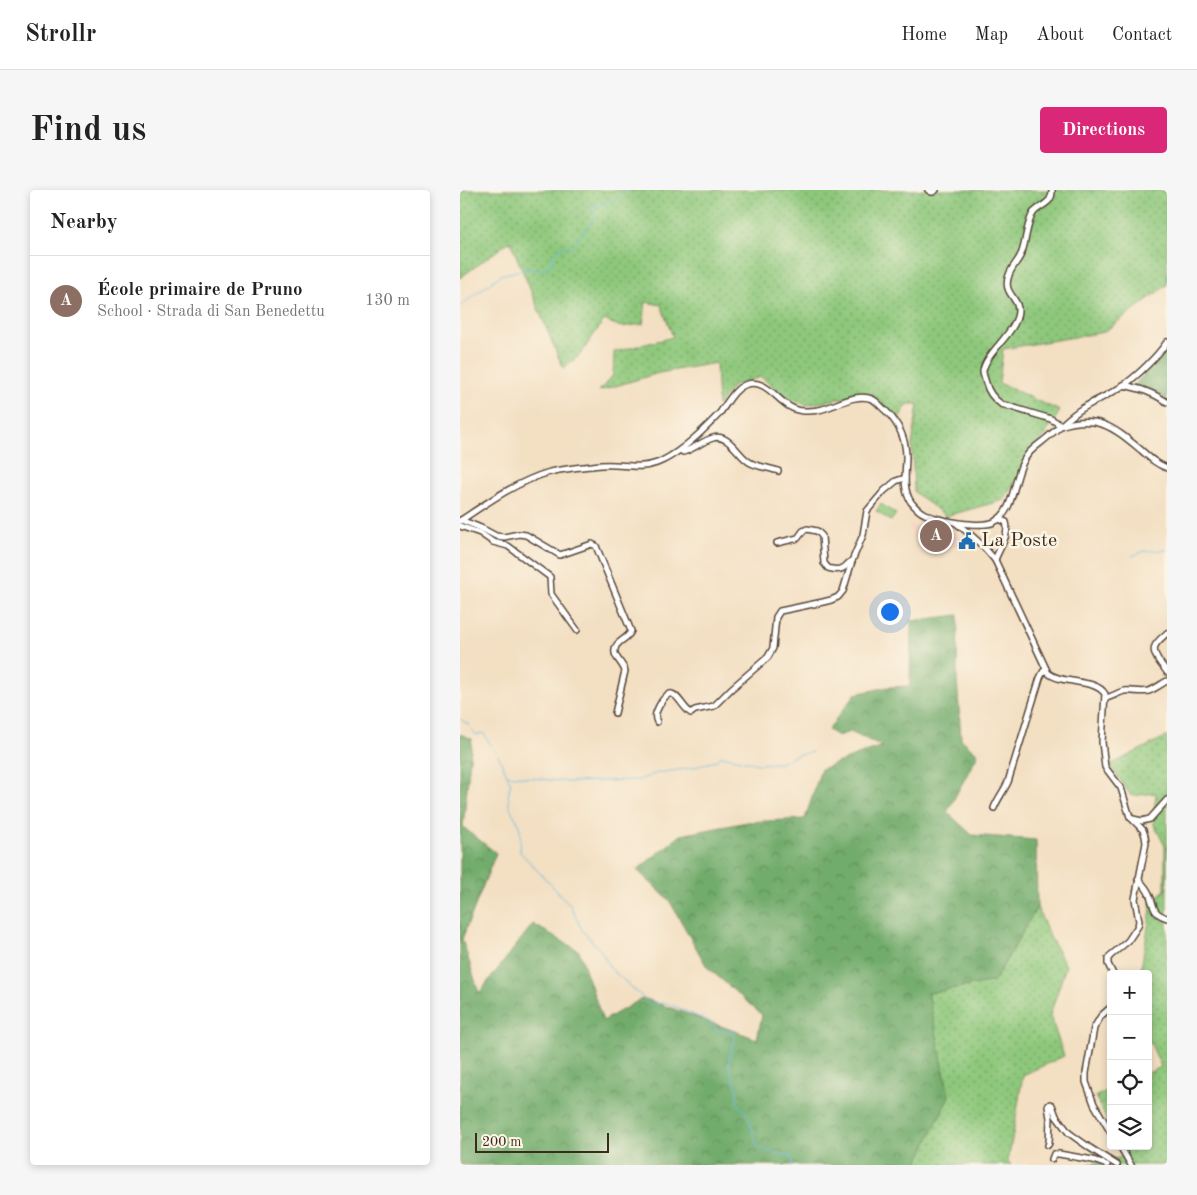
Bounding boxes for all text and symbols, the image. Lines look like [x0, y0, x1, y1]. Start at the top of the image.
text: Strollr [25, 23, 96, 47]
text: Home [901, 26, 947, 44]
text: Map [975, 26, 1008, 44]
text: About [1036, 26, 1084, 44]
text: Contact [1112, 26, 1172, 44]
button: Directions [1040, 107, 1167, 153]
text: Find us [30, 113, 146, 148]
text: Nearby [50, 212, 118, 233]
text: École primaire de Pruno [97, 281, 303, 300]
text: A [60, 293, 72, 309]
text: 130 m [365, 293, 410, 309]
text: School · Strada di San Benedettu [97, 304, 325, 320]
pin: A [920, 517, 952, 555]
public building icon: La Poste [957, 531, 977, 551]
place label: La Poste [981, 531, 1057, 551]
your location [877, 599, 903, 625]
map controls [1107, 970, 1152, 1150]
button: + [1107, 970, 1152, 1015]
button: − [1107, 1015, 1152, 1060]
button: locate [1107, 1060, 1152, 1105]
button: layers [1107, 1105, 1152, 1150]
scale bar [475, 1130, 609, 1153]
text: 200 m [482, 1135, 521, 1149]

